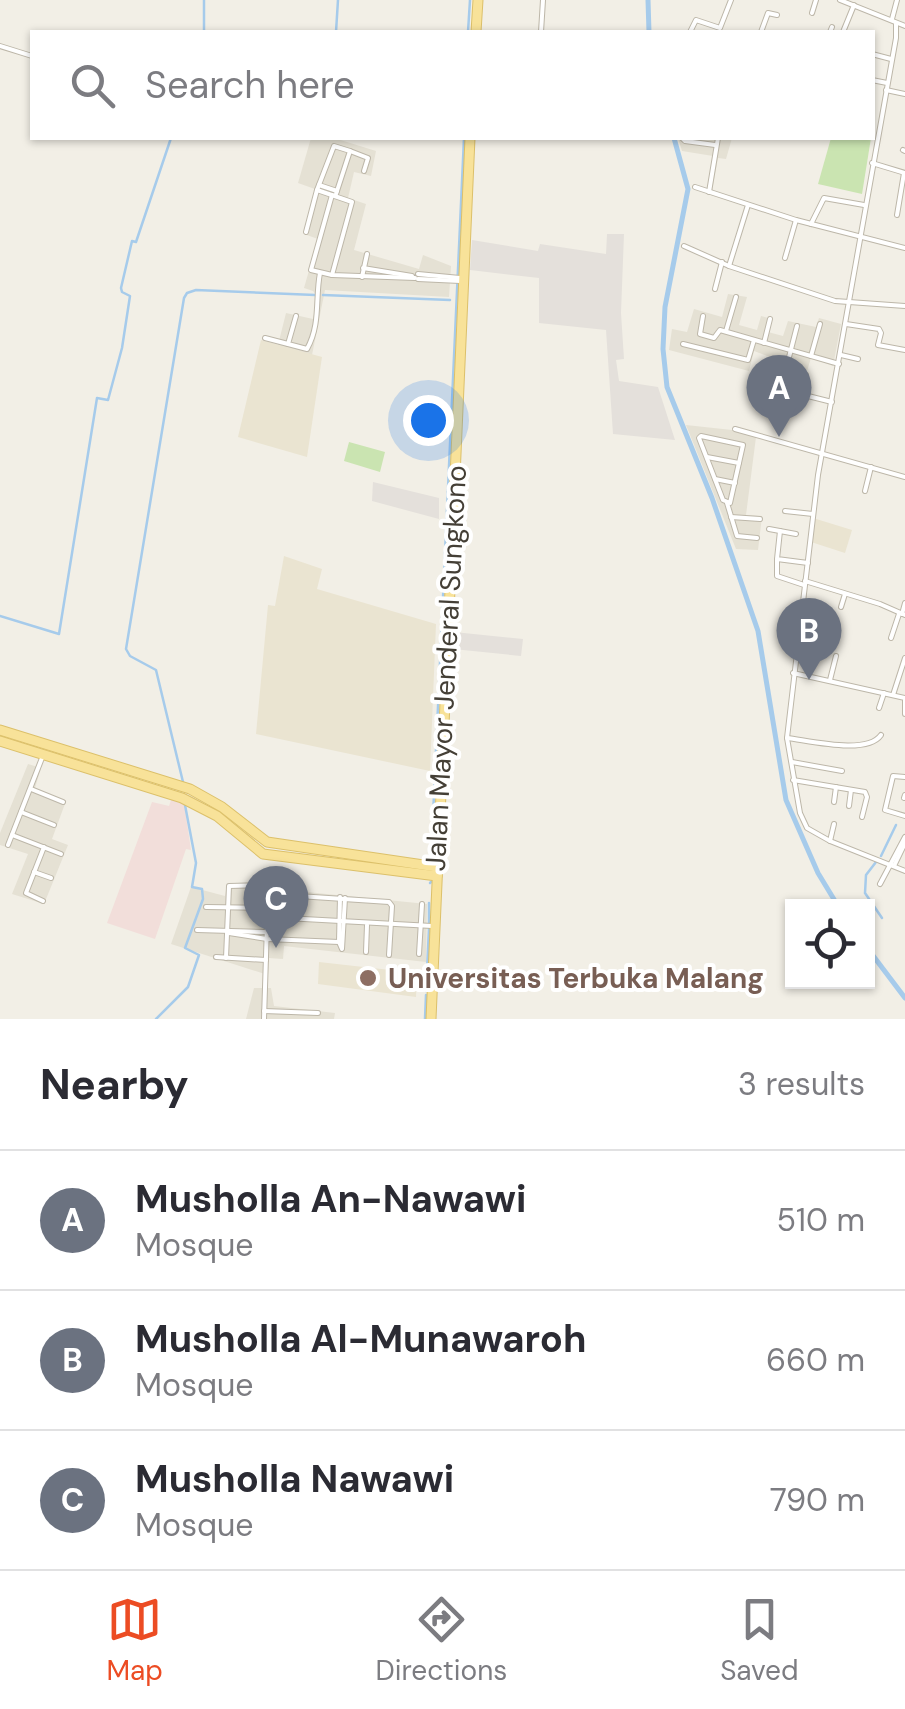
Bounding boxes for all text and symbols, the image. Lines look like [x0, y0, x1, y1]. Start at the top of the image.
search box [30, 30, 875, 140]
icon: search [65, 58, 120, 113]
text: Search here [145, 60, 355, 110]
pin: A [746, 354, 812, 437]
your location [403, 395, 454, 446]
street label: Jalan Mayor Jenderal Sungkono [417, 464, 475, 872]
pin: B [776, 598, 842, 680]
pin: C [244, 866, 308, 948]
map controls [785, 899, 875, 989]
button: locate [785, 899, 875, 989]
place label: Universitas Terbuka Malang [388, 960, 764, 997]
marker: Universitas Terbuka Malang [357, 967, 379, 989]
text: Nearby [40, 1057, 189, 1112]
text: 3 results [738, 1063, 865, 1105]
text: Musholla An-Nawawi [135, 1174, 526, 1224]
text: A [61, 1199, 84, 1241]
text: 510 m [777, 1199, 865, 1241]
text: Mosque [135, 1224, 254, 1266]
text: Musholla Al-Munawaroh [135, 1314, 586, 1364]
text: B [62, 1339, 83, 1381]
text: 660 m [766, 1339, 865, 1381]
text: Mosque [135, 1364, 254, 1406]
text: Musholla Nawawi [135, 1454, 454, 1504]
text: C [61, 1479, 84, 1521]
text: 790 m [770, 1479, 865, 1521]
text: Mosque [135, 1504, 254, 1546]
tab: Map [106, 1592, 163, 1689]
tab: Directions [376, 1592, 507, 1689]
tab: Saved [720, 1592, 799, 1689]

